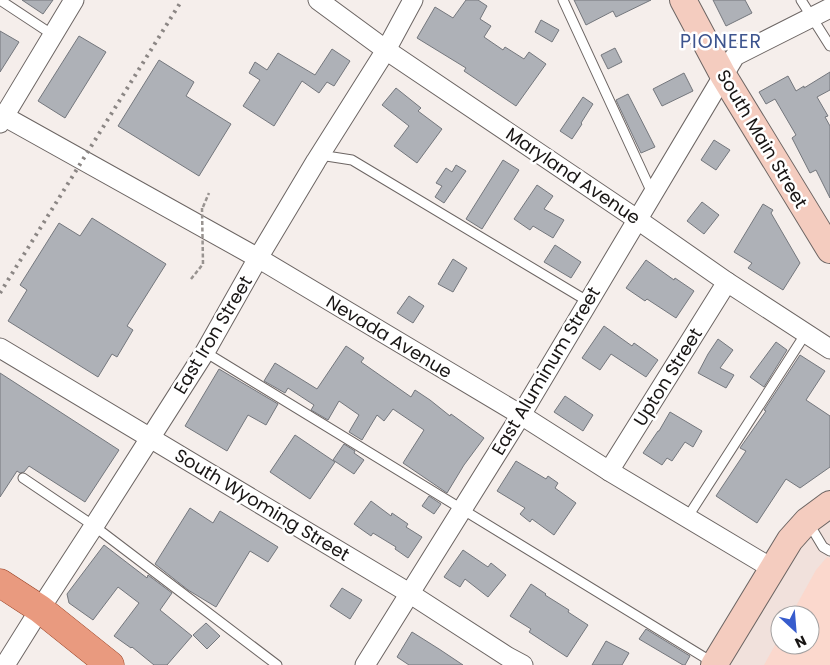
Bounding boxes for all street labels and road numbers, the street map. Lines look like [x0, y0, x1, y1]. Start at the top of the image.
street label: South Main Street [711, 65, 814, 213]
street label: Maryland Avenue [501, 121, 645, 230]
street label: East Iron Street [167, 271, 258, 399]
street label: East Aluminum Street [485, 282, 606, 460]
street label: Nevada Avenue [322, 289, 457, 384]
street label: Upton Street [627, 323, 708, 431]
street label: South Wyoming Street [170, 442, 354, 567]

